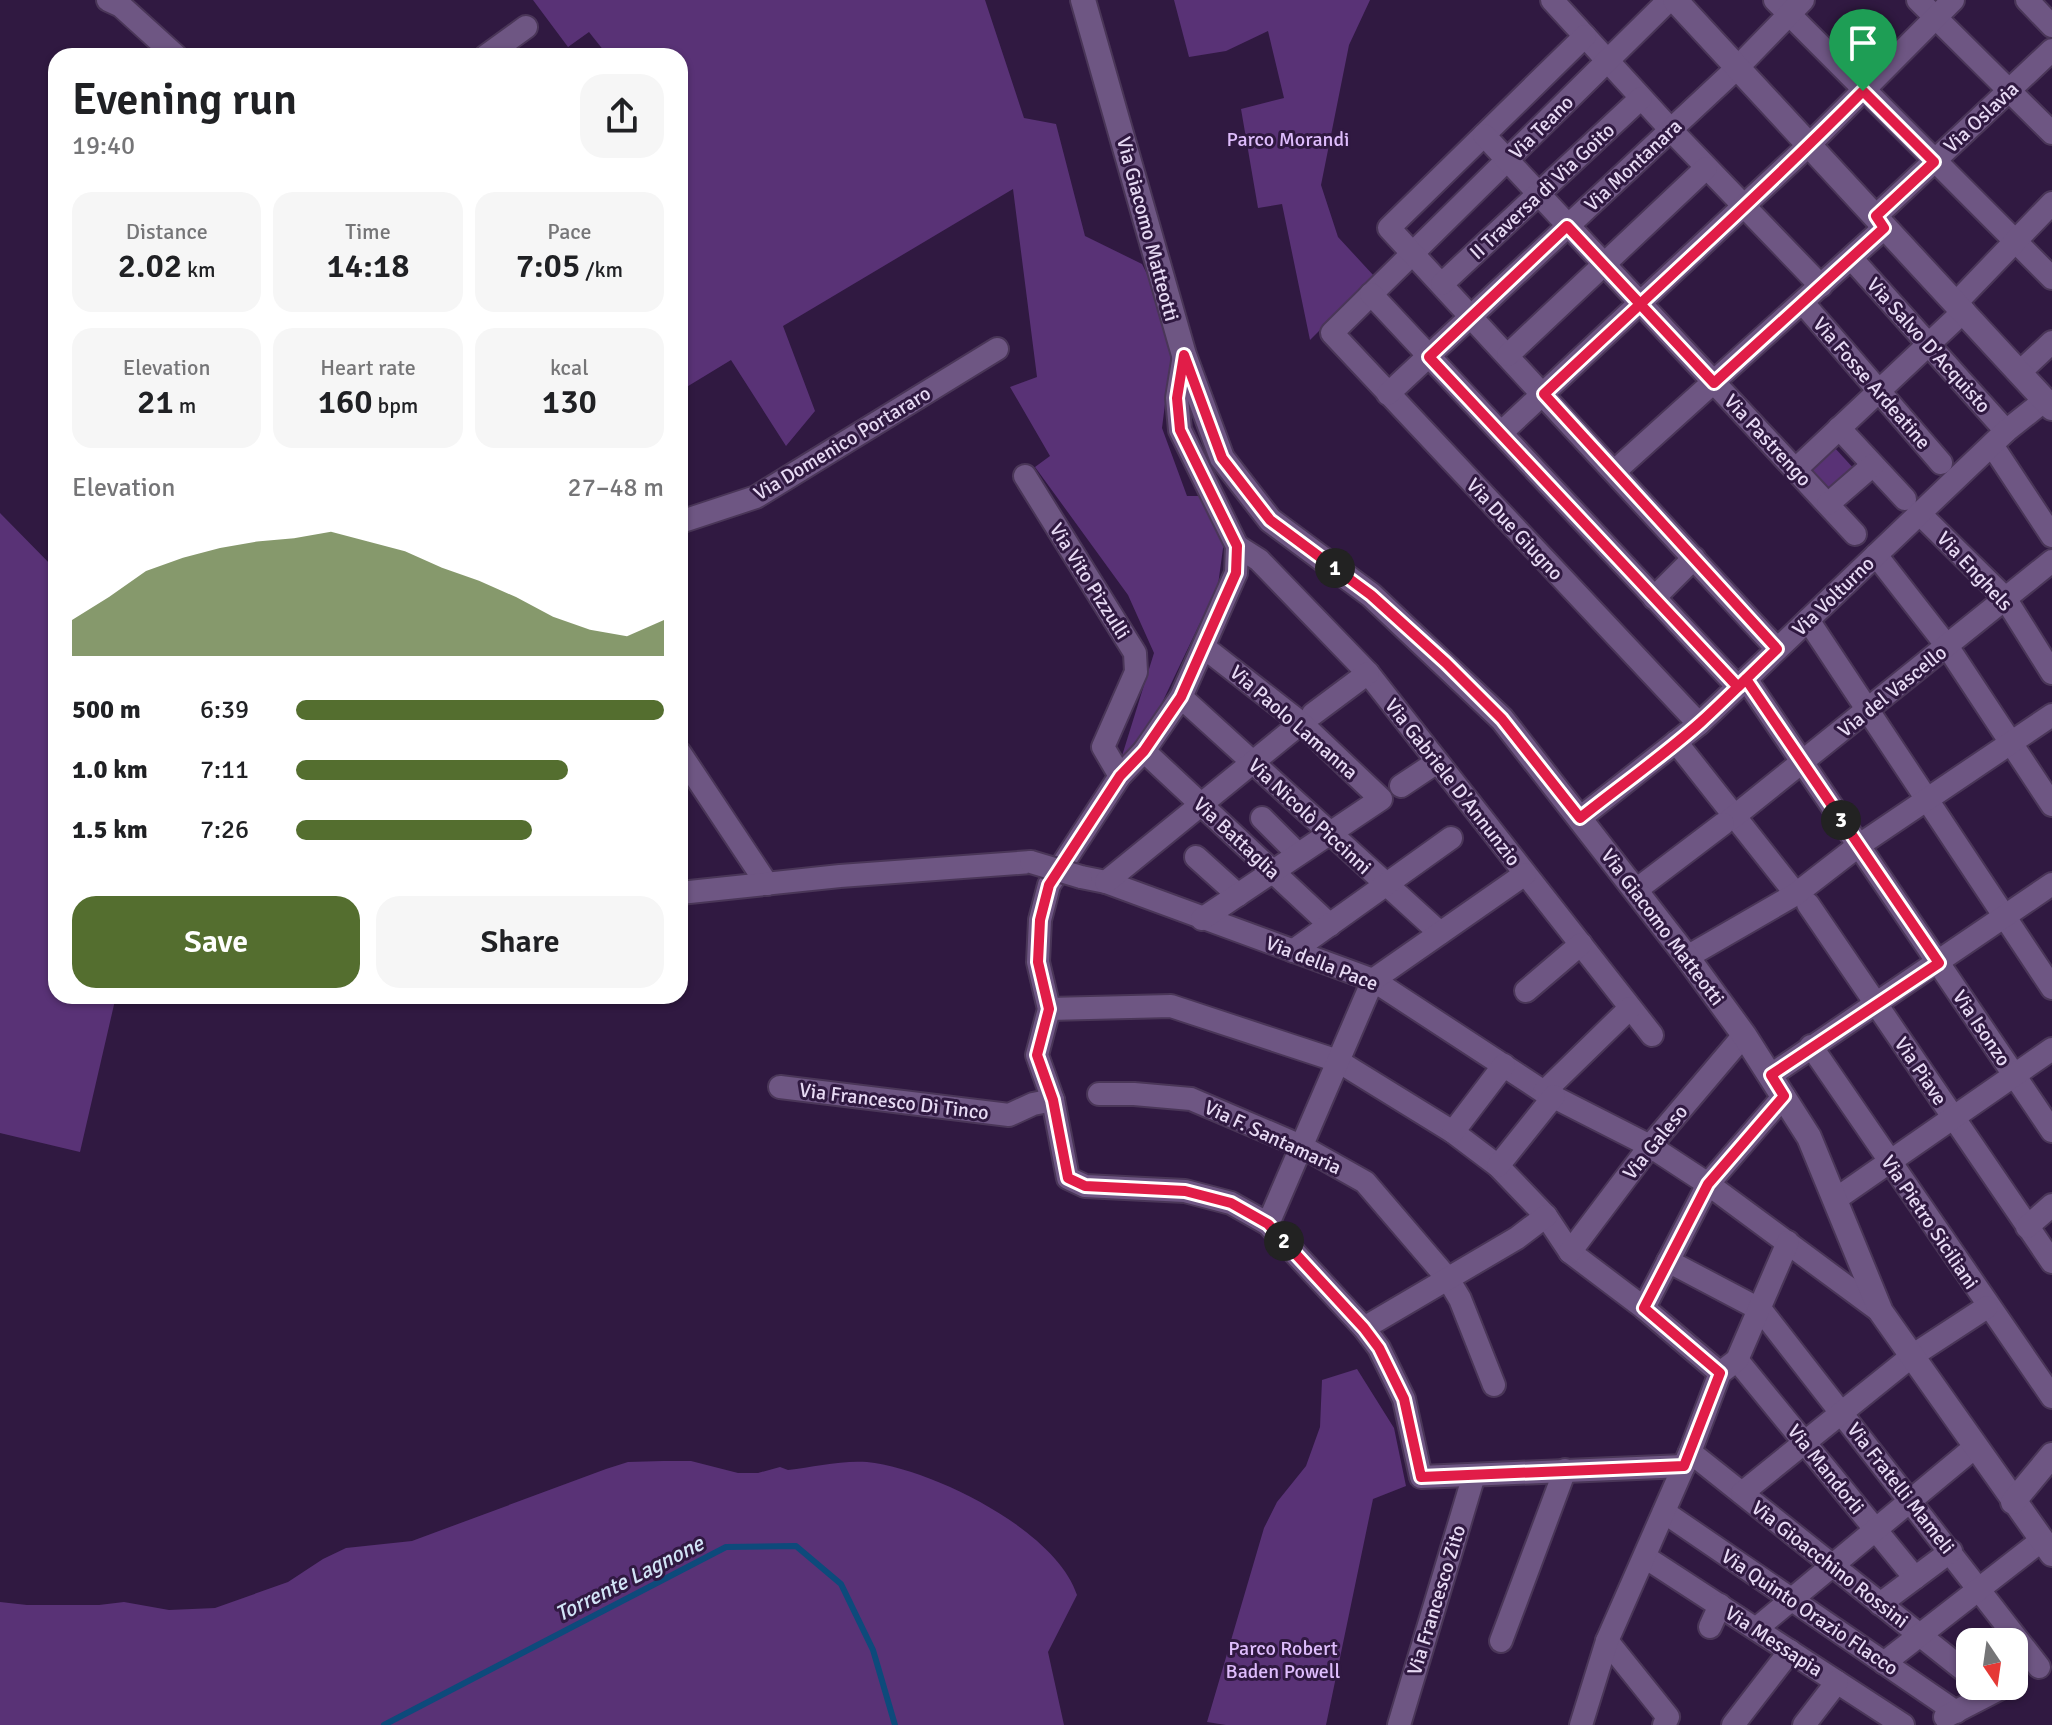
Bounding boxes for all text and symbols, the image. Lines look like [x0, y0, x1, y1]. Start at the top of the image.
pin [1829, 9, 1897, 91]
icon: arrive [1841, 21, 1885, 65]
text: Evening run [72, 73, 297, 127]
button: share [580, 74, 664, 158]
street label: Via Oslavia [1939, 76, 2024, 158]
street label: Via Teano [1504, 90, 1579, 165]
street label: Via Montanara [1579, 114, 1687, 217]
street label: II Traversa di Via Goito [1465, 118, 1620, 265]
park label: Parco Morandi [1227, 127, 1349, 152]
text: 19:40 [72, 130, 135, 162]
street label: Via Giacomo Matteotti [1111, 134, 1184, 324]
text: Distance [126, 218, 208, 245]
text: Time [345, 218, 391, 245]
text: Pace [547, 218, 591, 245]
text: 2.02 [118, 245, 182, 287]
text: 14:18 [326, 245, 410, 287]
text: 7:05 [516, 245, 580, 287]
text: km [182, 256, 216, 283]
text: /km [580, 256, 623, 283]
street label: Via Salvo D'Acquisto [1861, 273, 1996, 418]
street label: Via Fosse Ardeatine [1807, 312, 1936, 455]
text: Elevation [123, 354, 210, 381]
text: Heart rate [320, 354, 416, 381]
text: kcal [550, 354, 589, 381]
text: 21 [137, 381, 174, 423]
text: 160 [318, 381, 373, 423]
text: 130 [542, 381, 597, 423]
street label: Via Domenico Portararo [749, 381, 935, 506]
street label: Via Pastrengo [1719, 389, 1817, 492]
text: m [174, 392, 196, 419]
text: bpm [373, 392, 418, 419]
text: Elevation [72, 472, 176, 504]
text: 27–48 m [568, 472, 664, 504]
street label: Via Due Giugno [1461, 473, 1568, 586]
street label: Via Vito Pizzulli [1044, 519, 1135, 644]
street label: Via Enghels [1931, 526, 2018, 617]
pin: 1 [1315, 548, 1355, 588]
street label: Via Volturno [1787, 551, 1880, 642]
text: 1 [1329, 554, 1341, 581]
street label: Via del Vascello [1833, 640, 1952, 743]
street label: Via Paolo Lamanna [1224, 660, 1363, 785]
street label: Via Gabriele D'Annunzio [1379, 693, 1526, 871]
text: 500 m [72, 694, 141, 726]
text: 6:39 [200, 694, 249, 726]
street label: Via Nicolò Piccinni [1243, 753, 1376, 880]
text: 1.0 km [72, 754, 148, 786]
text: 7:11 [200, 754, 249, 786]
street label: Via Battaglia [1188, 792, 1285, 885]
pin: 3 [1821, 800, 1861, 840]
text: 3 [1835, 806, 1847, 833]
text: 1.5 km [72, 814, 148, 846]
text: 7:26 [200, 814, 249, 846]
street label: Via Giacomo Matteotti [1595, 844, 1730, 1011]
button: Save [72, 896, 360, 988]
button: Share [376, 896, 664, 988]
street label: Via della Pace [1262, 931, 1382, 996]
street label: Via Isonzo [1947, 985, 2016, 1071]
street label: Via Piave [1889, 1032, 1952, 1110]
street label: Via Francesco Di Tinco [798, 1077, 990, 1126]
street label: Via F. Santamaria [1200, 1095, 1345, 1180]
street label: Via Galeso [1618, 1100, 1693, 1185]
street label: Via Pietro Siciliani [1876, 1151, 1984, 1294]
pin: 2 [1264, 1221, 1304, 1261]
text: 2 [1278, 1227, 1290, 1254]
street label: Via Fratelli Mameli [1841, 1418, 1960, 1559]
street label: Via Mandorli [1782, 1419, 1869, 1519]
street label: Via Gioacchino Rossini [1746, 1495, 1913, 1633]
street label: Via Francesco Zito [1402, 1522, 1471, 1678]
water label: Torrente Lagnone [550, 1529, 709, 1627]
street label: Via Quinto Orazio Flacco [1716, 1544, 1903, 1681]
street label: Via Messapia [1720, 1601, 1827, 1682]
north arrow [1956, 1628, 2028, 1700]
map controls [1956, 1628, 2028, 1700]
park label: Parco Robert Baden Powell [1226, 1636, 1341, 1684]

